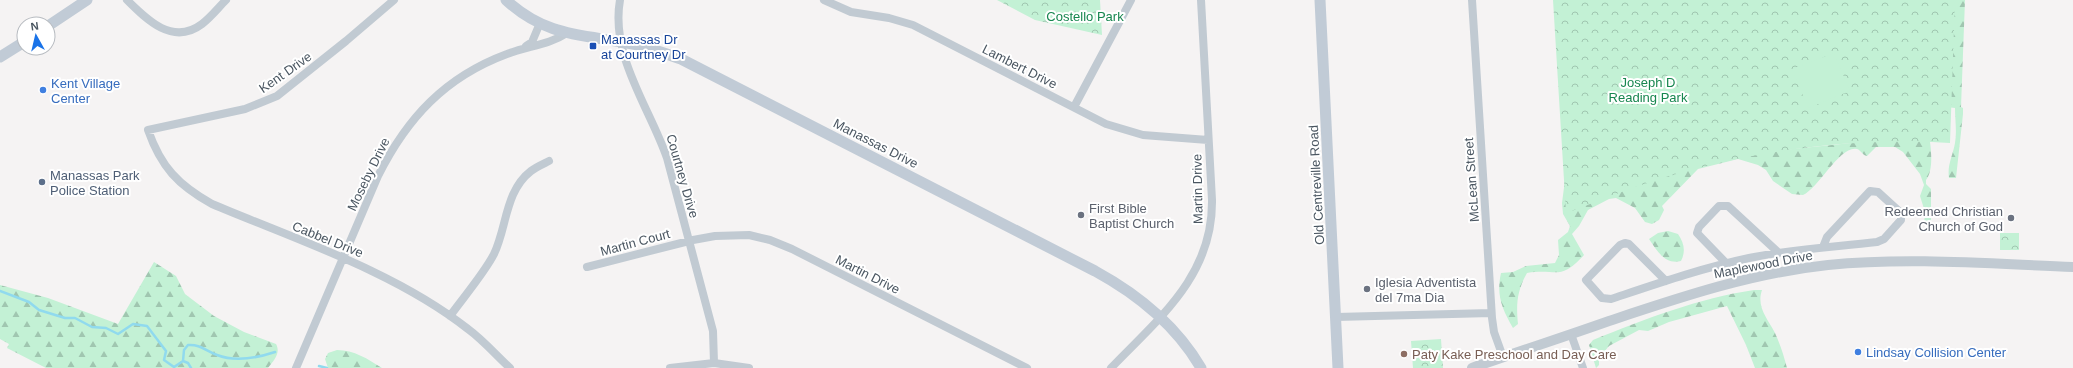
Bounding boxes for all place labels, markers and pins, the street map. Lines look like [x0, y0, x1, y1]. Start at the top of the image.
place label: Manassas Dr at Courtney Dr [601, 32, 686, 62]
marker: Manassas Dr at Courtney Dr [588, 41, 598, 51]
place label: Kent Village Center [51, 76, 120, 106]
marker: Kent Village Center [38, 85, 48, 95]
place label: Manassas Park Police Station [50, 168, 140, 198]
marker: Manassas Park Police Station [37, 177, 47, 187]
place label: First Bible Baptist Church [1089, 201, 1174, 231]
place label: Redeemed Christian Church of God [1884, 204, 2003, 234]
marker: First Bible Baptist Church [1076, 210, 1086, 220]
marker: Redeemed Christian Church of God [2006, 213, 2016, 223]
place label: Iglesia Adventista del 7ma Dia [1375, 275, 1477, 305]
marker: Iglesia Adventista del 7ma Dia [1362, 284, 1372, 294]
place label: Lindsay Collision Center [1866, 345, 2007, 360]
place label: Paty Kake Preschool and Day Care [1412, 347, 1617, 362]
marker: Lindsay Collision Center [1853, 347, 1863, 357]
marker: Paty Kake Preschool and Day Care [1399, 349, 1409, 359]

